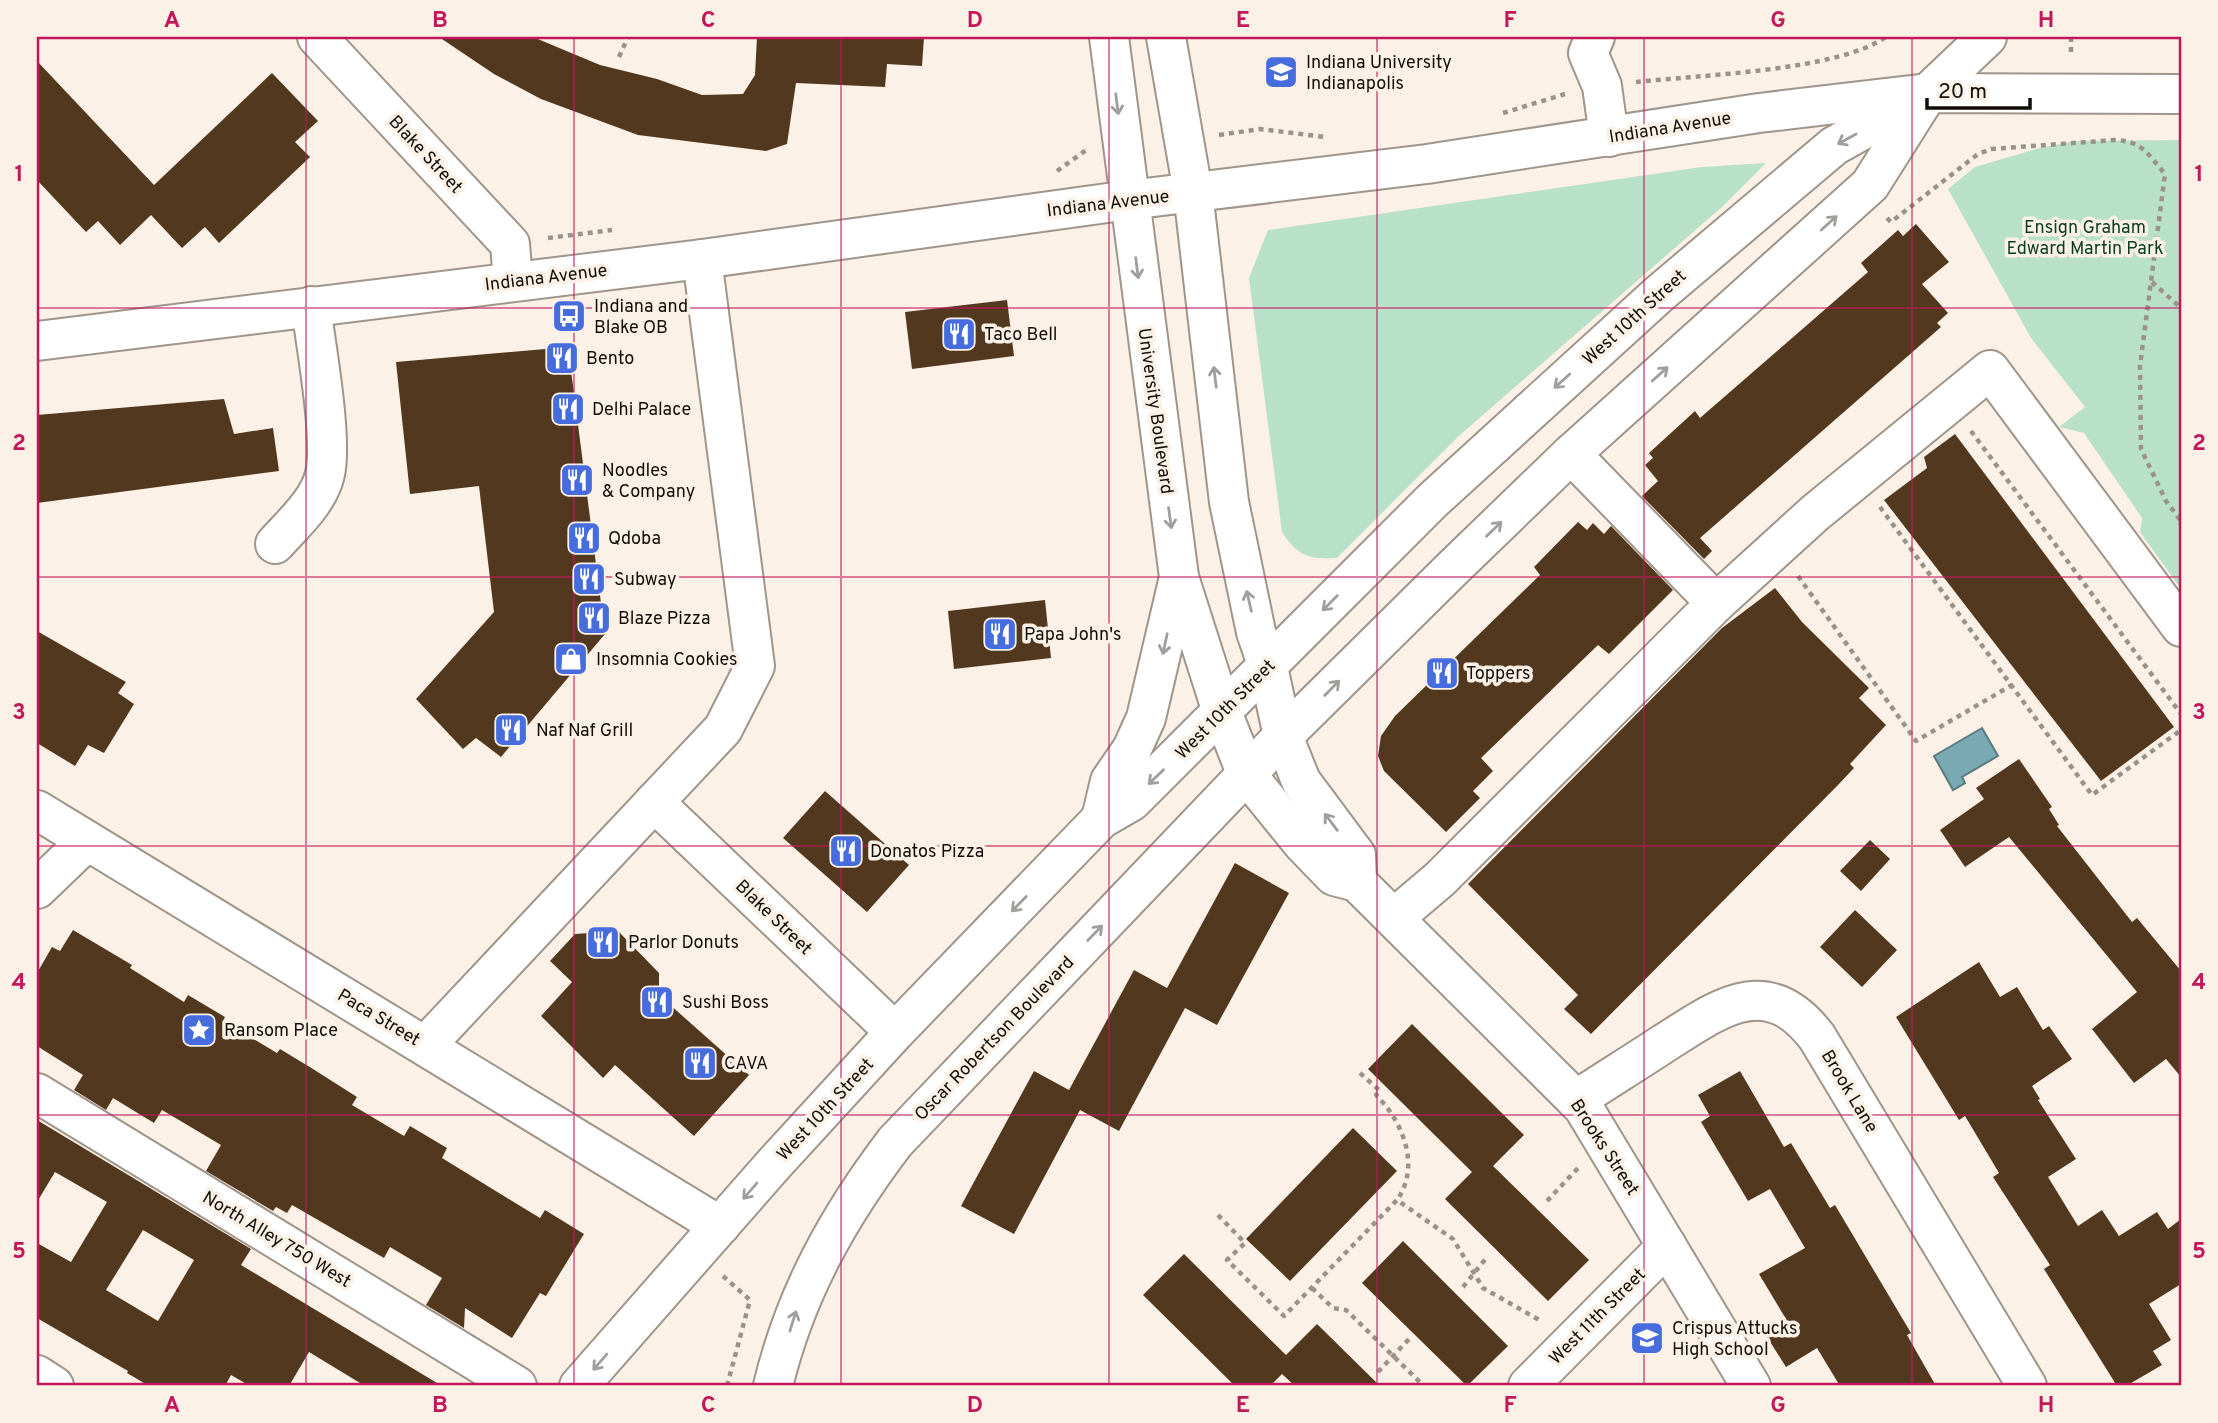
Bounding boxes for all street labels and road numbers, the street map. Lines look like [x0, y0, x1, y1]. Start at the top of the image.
street label: Indiana Avenue [1608, 107, 1733, 149]
street label: Blake Street [383, 111, 467, 199]
street label: Indiana Avenue [1046, 186, 1171, 223]
street label: Indiana Avenue [484, 260, 609, 297]
street label: West 10th Street [1578, 265, 1692, 371]
street label: University Boulevard [1131, 327, 1178, 496]
street label: West 10th Street [1171, 655, 1281, 765]
street label: Blake Street [730, 876, 816, 961]
street label: Oscar Robertson Boulevard [910, 952, 1080, 1126]
street label: Paca Street [333, 985, 424, 1052]
street label: Brook Lane [1815, 1046, 1882, 1137]
street label: West 10th Street [773, 1054, 880, 1166]
street label: Brooks Street [1564, 1095, 1643, 1200]
street label: North Alley 750 West [198, 1187, 355, 1294]
street label: West 11th Street [1545, 1264, 1651, 1370]

